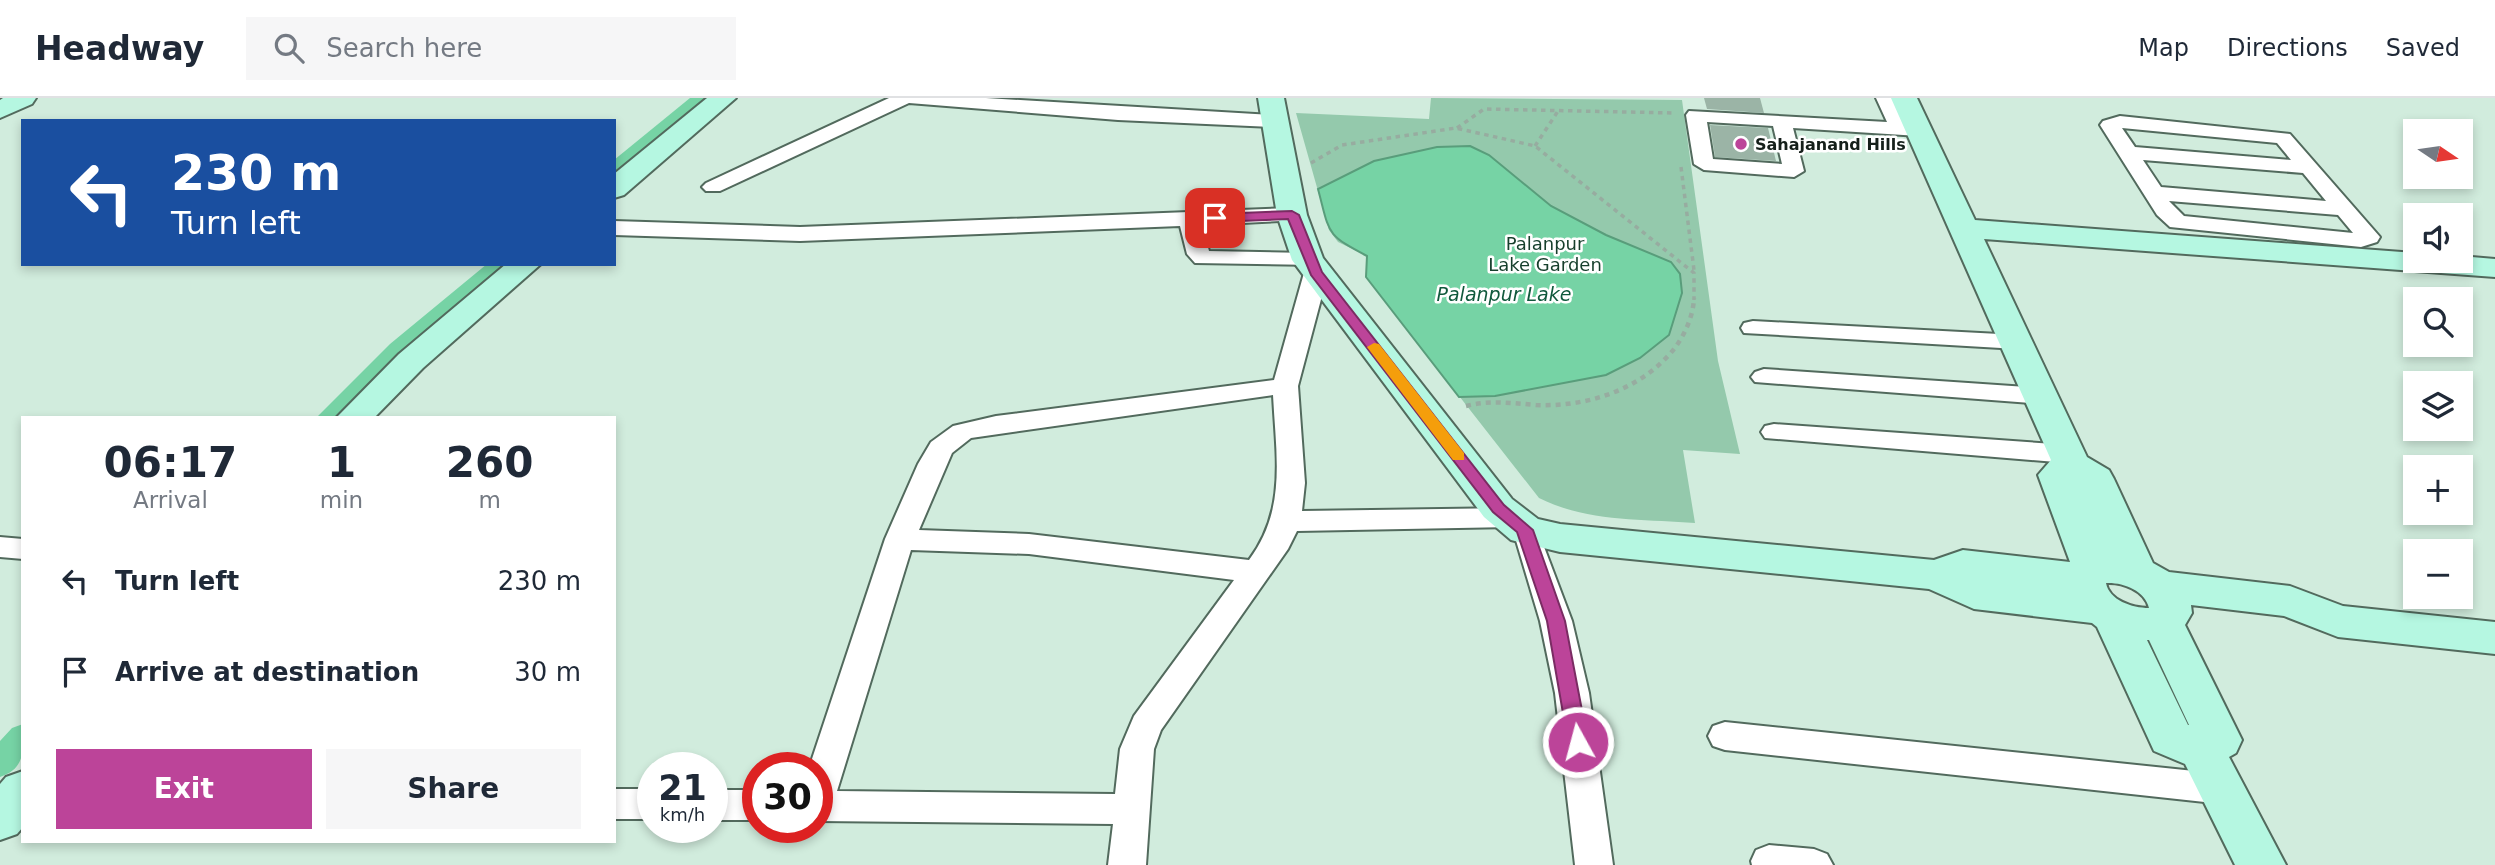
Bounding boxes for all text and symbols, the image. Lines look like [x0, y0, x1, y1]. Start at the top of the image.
search box [246, 17, 736, 80]
text: Headway [35, 29, 204, 68]
icon: search [270, 29, 308, 67]
text: Search here [326, 33, 482, 63]
text: Map [2138, 34, 2189, 62]
text: Directions [2227, 34, 2348, 62]
text: Saved [2386, 34, 2460, 62]
north arrow [2403, 119, 2473, 189]
map controls [2403, 119, 2473, 609]
place label: Sahajanand Hills [1755, 135, 1906, 154]
marker: Sahajanand Hills [1733, 136, 1749, 152]
text: 230 m [171, 145, 341, 202]
icon: left [56, 147, 147, 238]
pin [1185, 188, 1245, 248]
icon: arrive [1196, 199, 1234, 237]
button: sound [2403, 203, 2473, 273]
text: Turn left [171, 204, 301, 242]
park label: Palanpur Lake Garden [1488, 233, 1602, 275]
water label: Palanpur Lake [1437, 283, 1571, 305]
button: search [2403, 287, 2473, 357]
button: layers [2403, 371, 2473, 441]
text: 06:17 [104, 438, 237, 487]
text: 1 [327, 438, 356, 487]
text: 260 [446, 438, 533, 487]
button: + [2403, 455, 2473, 525]
text: Arrival [133, 487, 208, 513]
text: min [320, 487, 363, 513]
text: m [478, 487, 501, 513]
button: − [2403, 539, 2473, 609]
icon: left [56, 562, 94, 600]
text: Turn left [115, 566, 239, 596]
text: 230 m [498, 566, 581, 596]
icon: arrive [56, 653, 94, 691]
text: Arrive at destination [115, 657, 419, 687]
text: 30 m [514, 657, 581, 687]
position arrow [1541, 705, 1615, 779]
button: Exit [56, 749, 312, 829]
button: Share [326, 749, 581, 829]
speed limit sign: 30 [742, 752, 833, 843]
text: 21 [658, 768, 707, 808]
text: km/h [660, 804, 705, 825]

